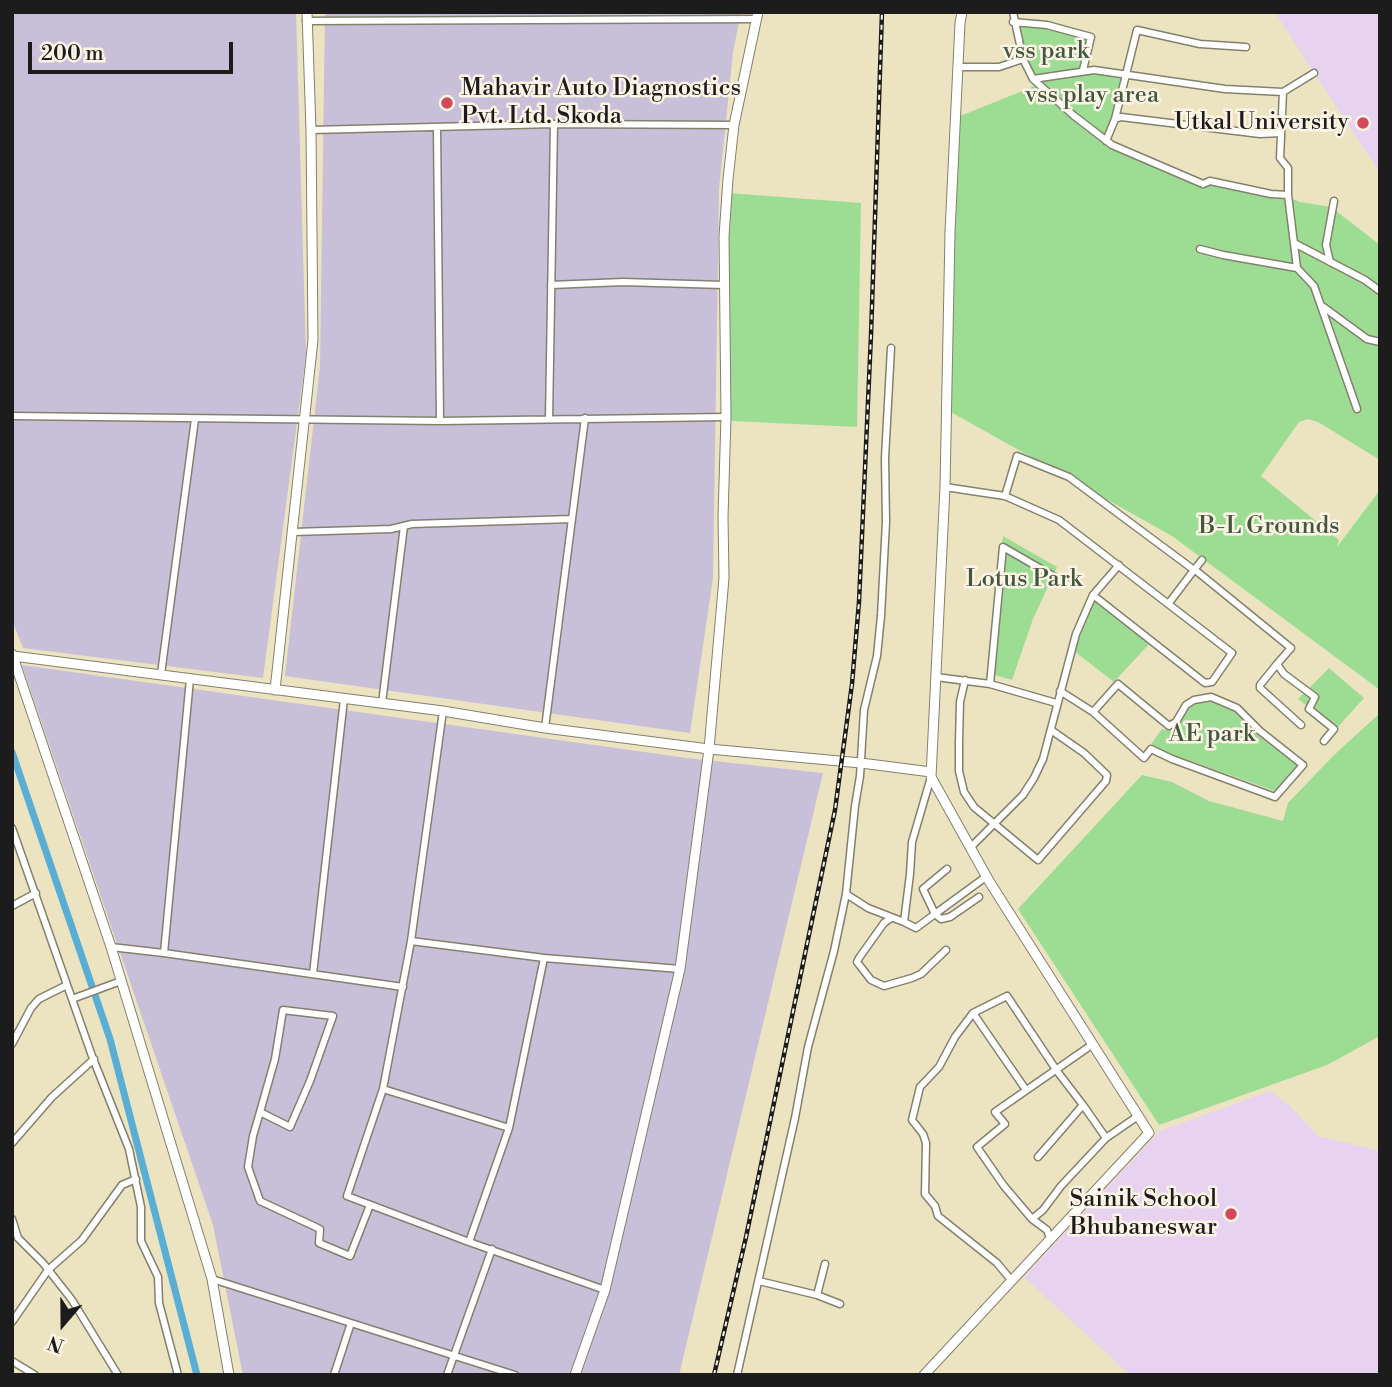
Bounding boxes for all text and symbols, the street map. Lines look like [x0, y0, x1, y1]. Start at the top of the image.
scale bar [32, 28, 236, 72]
park label: vss park [1003, 38, 1089, 66]
text: 200 m [41, 41, 104, 67]
place label: Mahavir Auto Diagnostics Pvt. Ltd. Skoda [461, 75, 741, 131]
park label: vss play area [1025, 82, 1159, 110]
marker: Mahavir Auto Diagnostics Pvt. Ltd. Skoda [439, 95, 455, 111]
place label: Utkal University [1174, 109, 1349, 137]
marker: Utkal University [1355, 115, 1371, 131]
park label: B-L Grounds [1198, 513, 1340, 541]
park label: Lotus Park [966, 566, 1082, 594]
park label: AE park [1169, 721, 1255, 749]
place label: Sainik School Bhubaneswar [1069, 1186, 1217, 1242]
marker: Sainik School Bhubaneswar [1223, 1206, 1239, 1222]
north arrow [28, 1289, 98, 1359]
text: N [45, 1330, 67, 1358]

